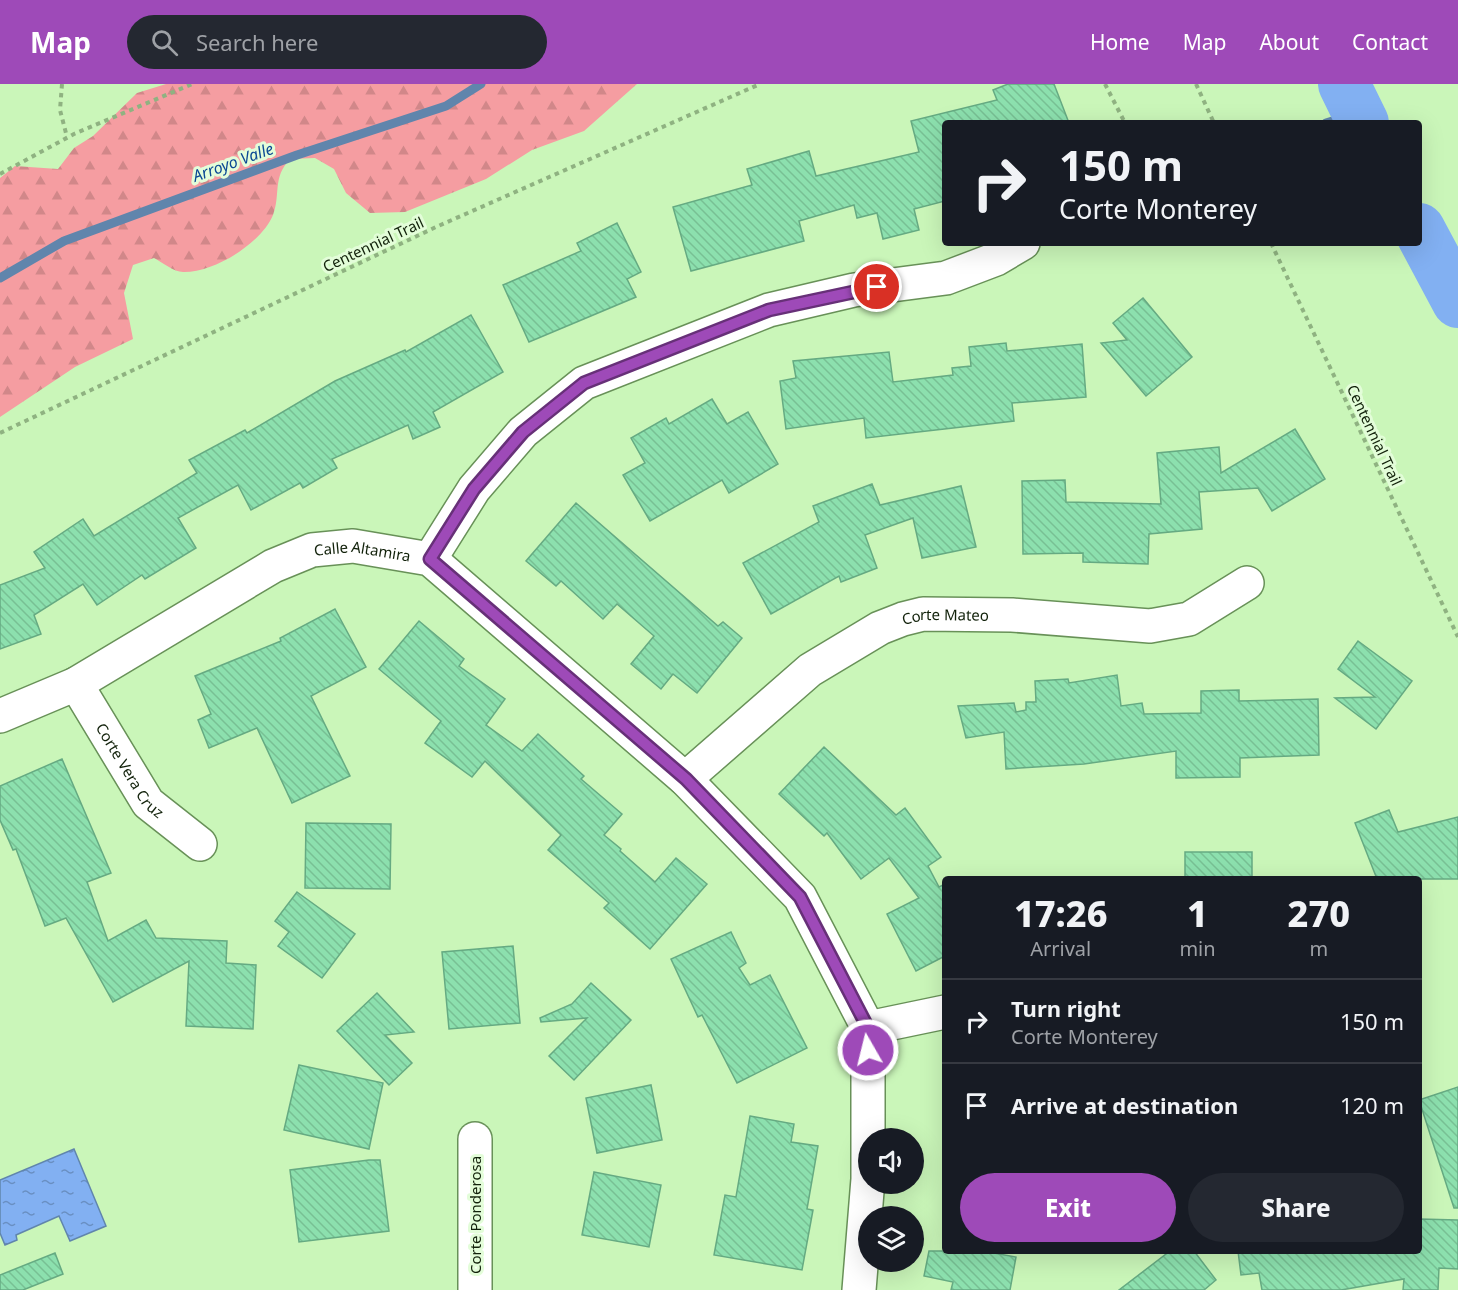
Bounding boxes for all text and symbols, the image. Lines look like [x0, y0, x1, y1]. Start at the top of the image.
search box [127, 15, 547, 69]
text: Map [30, 23, 91, 61]
icon: search [148, 26, 181, 59]
text: Search here [196, 27, 318, 57]
text: Home [1090, 28, 1150, 56]
text: Map [1183, 28, 1226, 56]
text: About [1259, 28, 1319, 56]
text: Contact [1352, 28, 1428, 56]
text: 150 m [1059, 136, 1183, 193]
water label: Arroyo Valle [189, 137, 277, 187]
icon: right [960, 144, 1038, 222]
text: Corte Monterey [1059, 190, 1257, 227]
street label: Centennial Trail [319, 212, 427, 276]
pin [851, 261, 902, 312]
icon: arrive [860, 270, 893, 303]
street label: Centennial Trail [1343, 381, 1407, 489]
street label: Calle Altamira [313, 536, 412, 566]
street label: Corte Mateo [900, 604, 989, 629]
street label: Corte Vera Cruz [92, 719, 168, 822]
text: 17:26 [1014, 889, 1107, 938]
text: 1 [1187, 889, 1208, 938]
text: 270 [1288, 889, 1350, 938]
text: Arrival [1030, 935, 1091, 962]
text: min [1179, 935, 1216, 962]
text: m [1309, 935, 1328, 962]
text: Turn right [1011, 993, 1121, 1023]
icon: right [960, 1005, 993, 1038]
text: 150 m [1340, 1006, 1404, 1036]
position arrow [836, 1018, 900, 1082]
text: Corte Monterey [1011, 1023, 1158, 1050]
icon: arrive [960, 1089, 993, 1122]
text: Arrive at destination [1011, 1090, 1238, 1120]
text: 120 m [1340, 1090, 1404, 1120]
map controls [858, 1128, 924, 1272]
button: sound [858, 1128, 924, 1194]
street label: Corte Ponderosa [465, 1156, 485, 1274]
button: Exit [960, 1173, 1176, 1242]
button: Share [1188, 1173, 1404, 1242]
button: layers [858, 1206, 924, 1272]

